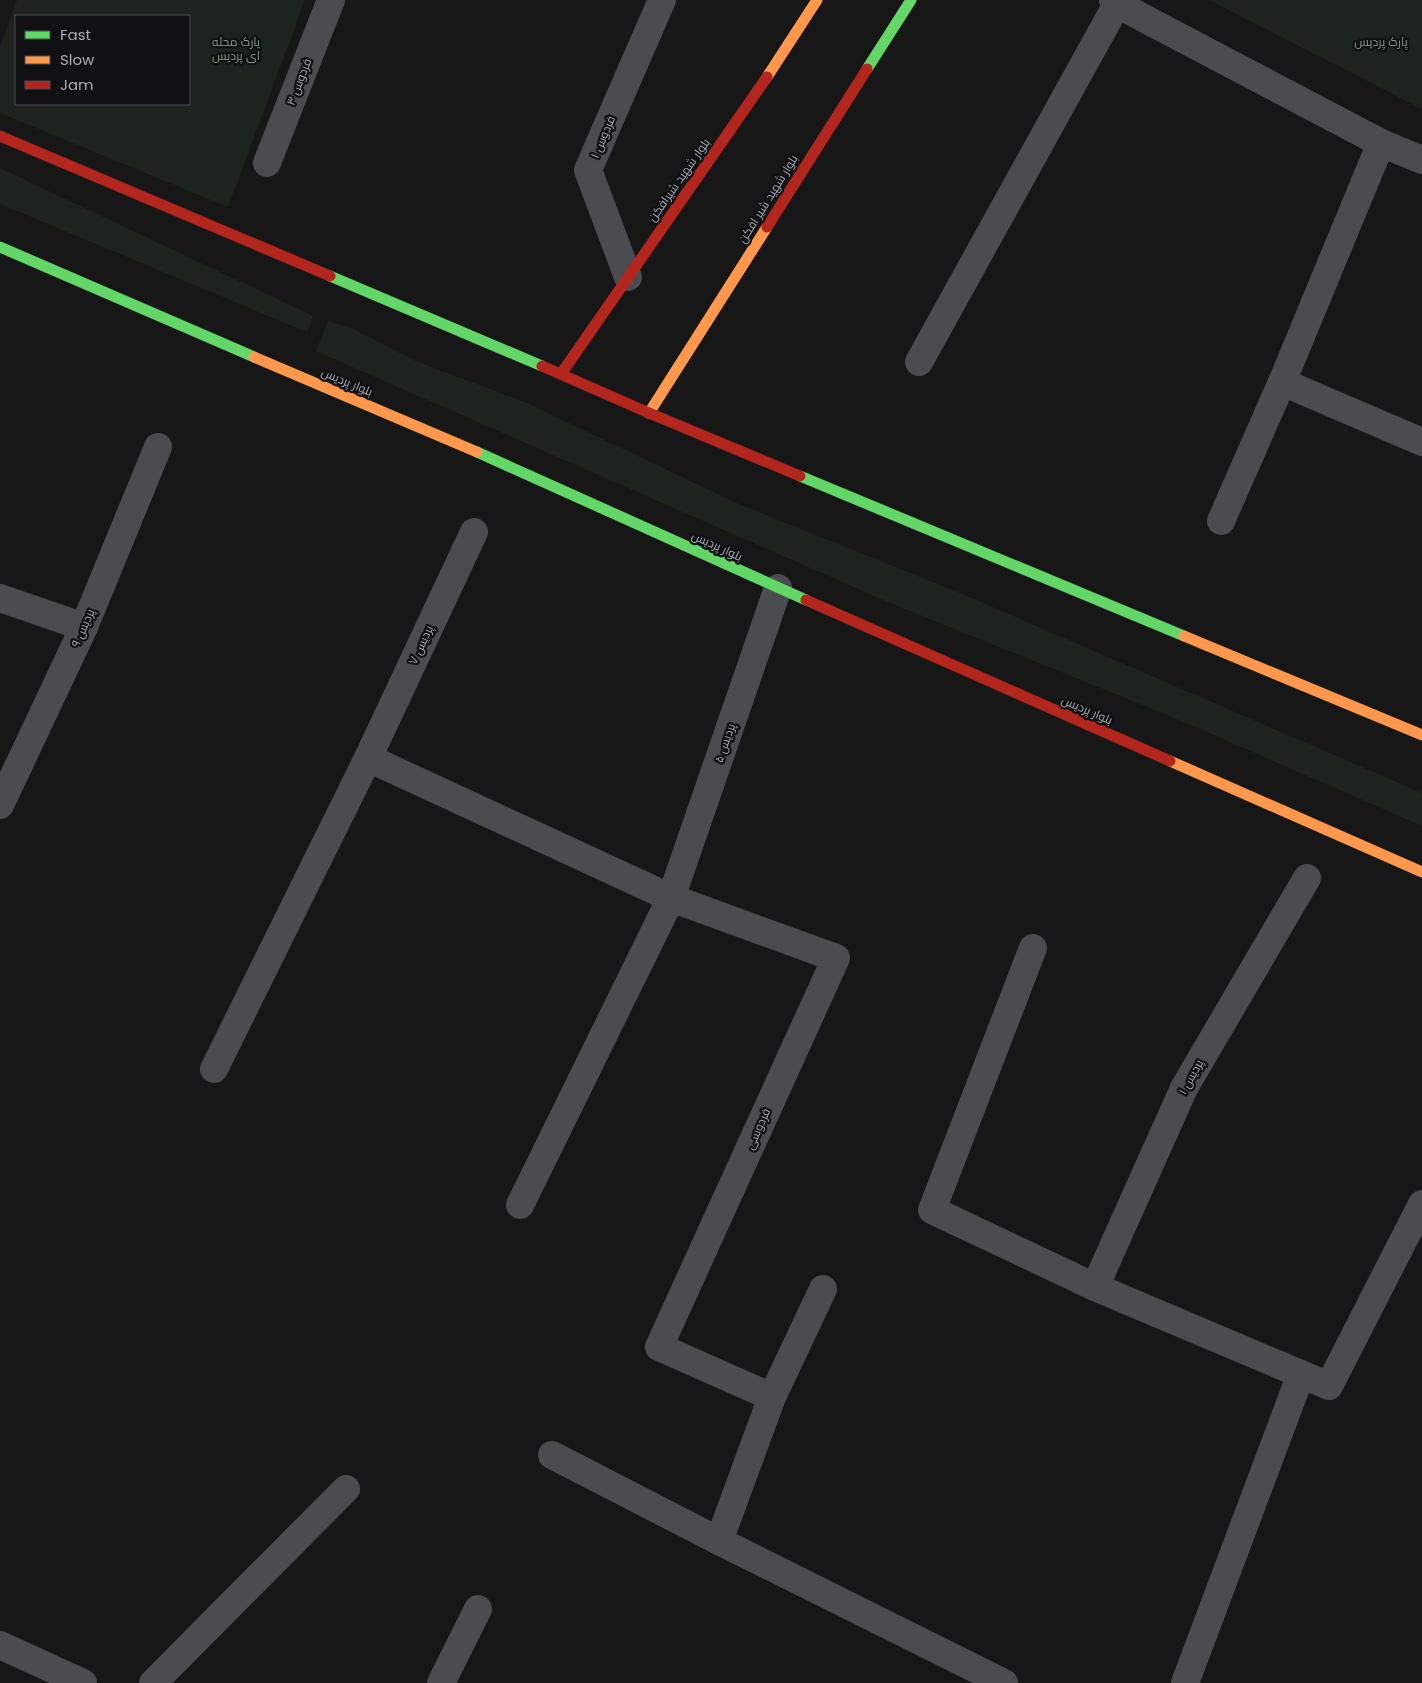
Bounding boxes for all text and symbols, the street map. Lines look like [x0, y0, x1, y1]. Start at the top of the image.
legend [15, 15, 190, 105]
text: Fast [60, 24, 91, 45]
park label: پارک محله ای پردیس [212, 33, 261, 65]
park label: پارک پردیس [1354, 33, 1408, 51]
text: Slow [60, 49, 95, 70]
street label: فردوس ۳ [282, 56, 315, 108]
text: Jam [60, 74, 94, 95]
street label: فردوس ۱ [586, 113, 619, 161]
street label: بلوار شهید شیرافکن [643, 135, 714, 225]
street label: بلوار شهید شیر افکن [733, 151, 802, 246]
street label: بلوار پردیس [319, 363, 375, 401]
street label: بلوار پردیس [689, 526, 745, 566]
street label: پردیس ۹ [67, 605, 100, 650]
street label: پردیس ۷ [404, 622, 438, 668]
street label: بلوار پردیس [1059, 691, 1115, 729]
street label: پردیس ۵ [710, 720, 740, 765]
street label: پردیس ۱ [1174, 1055, 1208, 1098]
street label: فردوسی [741, 1105, 774, 1152]

